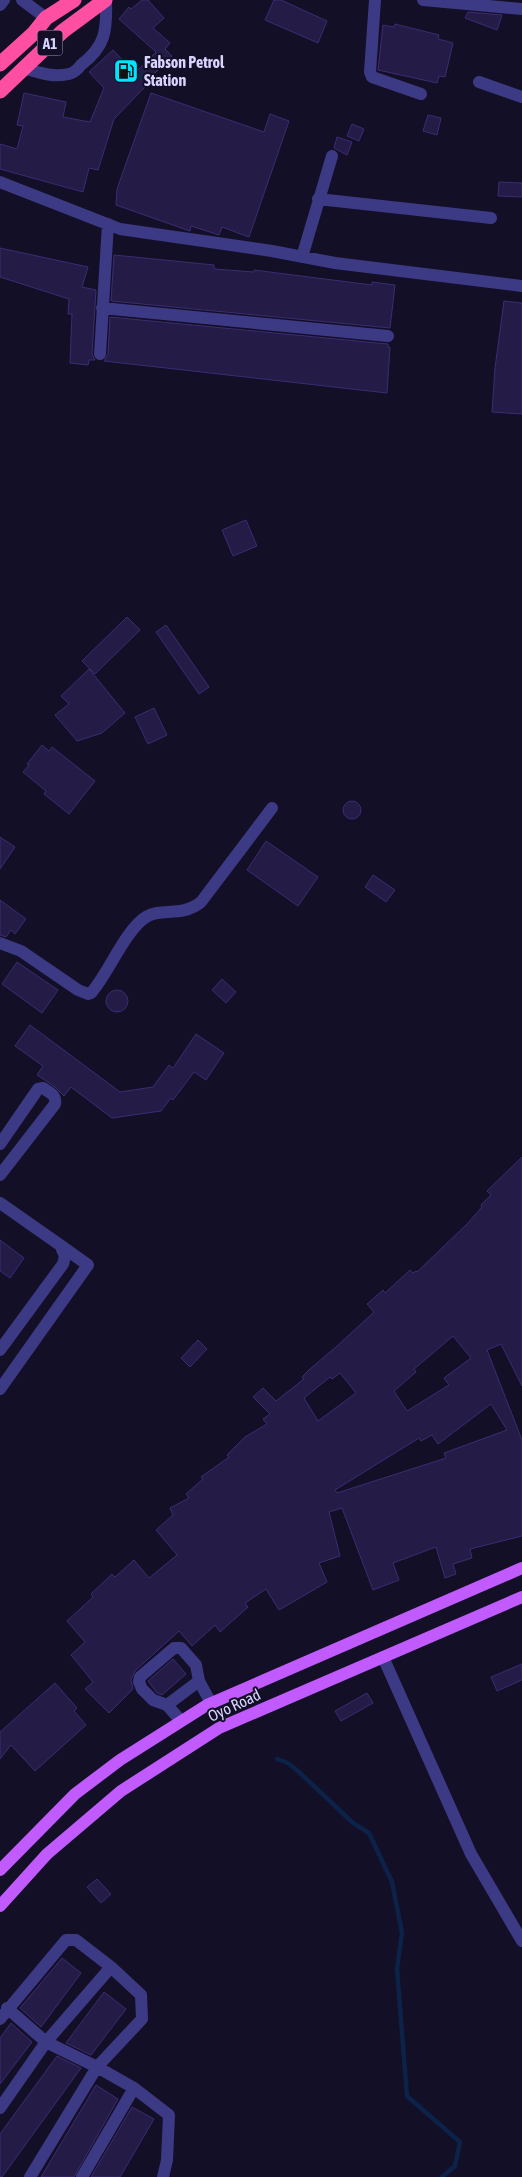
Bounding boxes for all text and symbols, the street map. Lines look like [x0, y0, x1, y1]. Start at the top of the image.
road number: A1 [38, 30, 62, 56]
place label: Fabson Petrol Station [144, 53, 225, 89]
fuel station icon: Fabson Petrol Station [113, 58, 139, 84]
street label: Oyo Road [205, 1685, 264, 1726]

